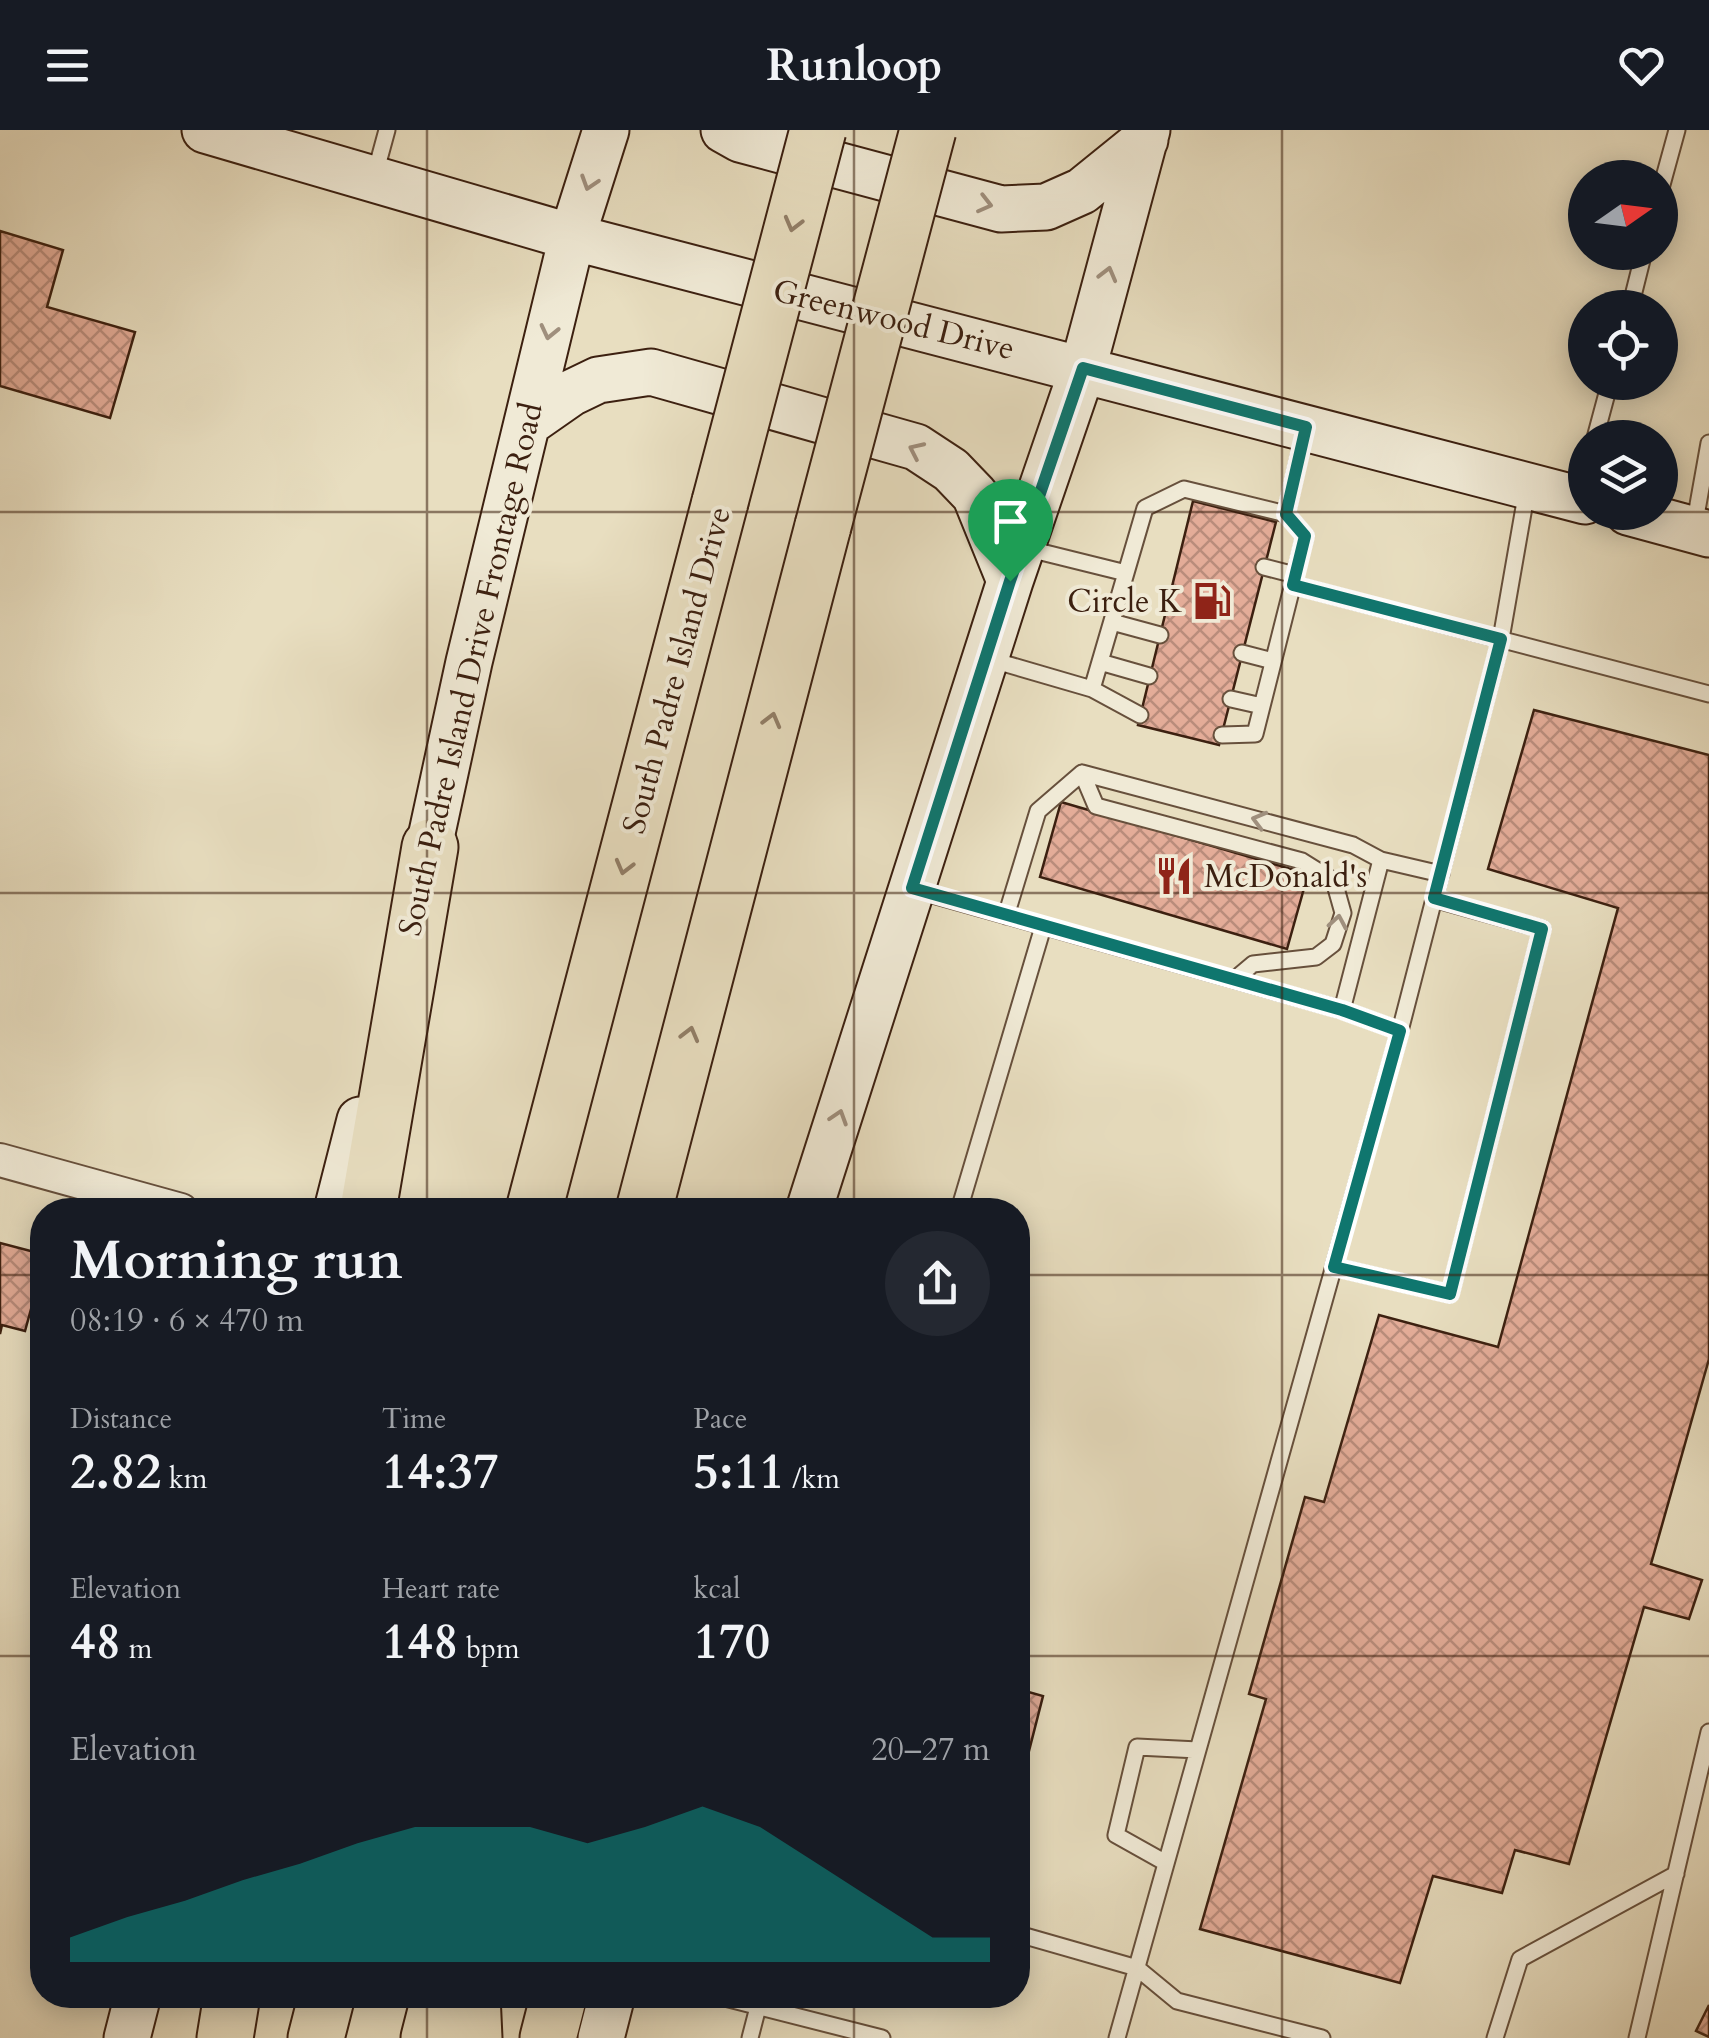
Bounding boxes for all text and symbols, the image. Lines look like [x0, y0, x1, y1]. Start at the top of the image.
text: Runloop [766, 35, 943, 96]
icon: menu [40, 38, 95, 93]
icon: heart [1614, 38, 1669, 93]
north arrow [1568, 160, 1678, 270]
map controls [1568, 160, 1678, 530]
one-way arrow [580, 174, 601, 191]
one-way arrow [976, 193, 993, 214]
one-way arrow [784, 215, 805, 232]
one-way arrow [1097, 266, 1118, 283]
street label: Greenwood Drive [768, 269, 1019, 371]
button: locate [1568, 290, 1678, 400]
one-way arrow [540, 323, 561, 340]
street label: South Padre Island Drive Frontage Road [388, 398, 554, 940]
button: layers [1568, 420, 1678, 530]
one-way arrow [909, 442, 927, 462]
pin [968, 479, 1053, 582]
icon: arrive [983, 494, 1038, 549]
street label: South Padre Island Drive [612, 502, 742, 838]
place label: Circle K [1067, 580, 1182, 624]
fuel station icon: Circle K [1191, 580, 1233, 622]
one-way arrow [761, 712, 782, 729]
one-way arrow [1250, 810, 1268, 831]
restaurant icon: McDonald's [1153, 855, 1195, 897]
place label: McDonald's [1204, 855, 1367, 899]
one-way arrow [614, 858, 635, 875]
one-way arrow [1326, 914, 1348, 931]
one-way arrow [678, 1026, 699, 1043]
one-way arrow [827, 1109, 847, 1126]
text: Morning run [70, 1224, 403, 1298]
button: share [885, 1231, 990, 1336]
text: 08:19 · 6 × 470 m [70, 1299, 304, 1343]
text: Distance [70, 1400, 172, 1438]
text: Time [382, 1400, 446, 1438]
text: Pace [693, 1400, 747, 1438]
text: 2.82 [70, 1438, 161, 1506]
text: 14:37 [382, 1438, 499, 1506]
text: 5:11 [693, 1438, 785, 1506]
text: km [161, 1460, 208, 1498]
text: /km [785, 1460, 840, 1498]
text: Elevation [70, 1570, 181, 1608]
text: Heart rate [382, 1570, 500, 1608]
text: kcal [693, 1570, 740, 1608]
text: 48 [70, 1608, 121, 1676]
text: 148 [382, 1608, 459, 1676]
text: 170 [693, 1608, 770, 1676]
text: m [121, 1630, 152, 1668]
text: bpm [459, 1630, 520, 1668]
text: Elevation [70, 1728, 197, 1772]
text: 20–27 m [871, 1728, 990, 1772]

